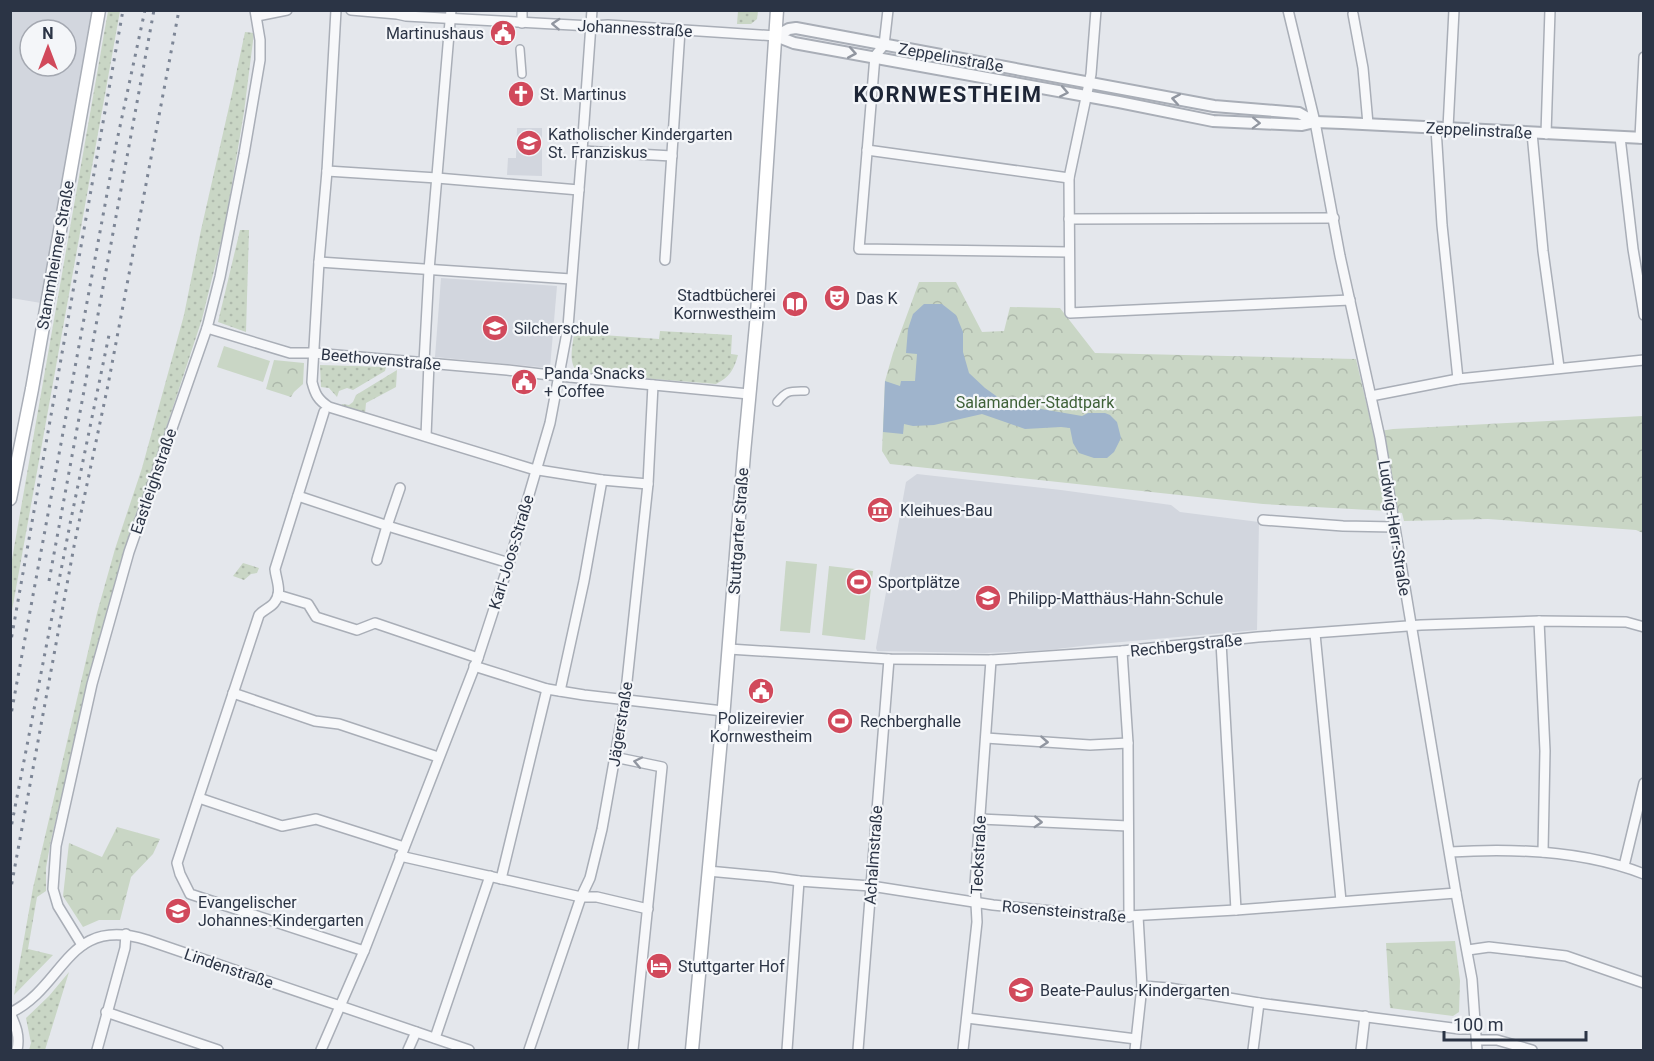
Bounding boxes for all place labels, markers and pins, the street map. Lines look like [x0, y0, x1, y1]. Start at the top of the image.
public building icon: Martinushaus [488, 18, 518, 48]
place label: Martinushaus [386, 24, 484, 43]
church icon: St. Martinus [506, 79, 536, 109]
place label: St. Martinus [540, 85, 626, 104]
place label: Katholischer Kindergarten St. Franziskus [548, 125, 733, 162]
school or university icon: Katholischer Kindergarten St. Franziskus [514, 128, 544, 158]
theatre icon: Das K [822, 283, 852, 313]
place label: Stadtbücherei Kornwestheim [674, 286, 776, 323]
library icon: Stadtbücherei Kornwestheim [780, 289, 810, 319]
place label: Das K [856, 289, 898, 308]
school or university icon: Silcherschule [480, 313, 510, 343]
place label: Silcherschule [514, 319, 609, 338]
place label: Panda Snacks + Coffee [544, 364, 645, 401]
public building icon: Panda Snacks + Coffee [509, 367, 539, 397]
museum icon: Kleihues-Bau [865, 495, 895, 525]
place label: Kleihues-Bau [900, 501, 993, 520]
sports icon: Sportplätze [844, 567, 874, 597]
place label: Sportplätze [878, 573, 960, 592]
school or university icon: Philipp-Matthäus-Hahn-Schule [973, 583, 1003, 613]
place label: Philipp-Matthäus-Hahn-Schule [1008, 589, 1223, 608]
public building icon: Polizeirevier Kornwestheim [746, 676, 776, 706]
sports icon: Rechberghalle [825, 706, 855, 736]
place label: Polizeirevier Kornwestheim [710, 709, 812, 746]
place label: Rechberghalle [860, 712, 961, 731]
place label: Evangelischer Johannes-Kindergarten [198, 893, 364, 930]
school or university icon: Evangelischer Johannes-Kindergarten [163, 896, 193, 926]
hotel icon: Stuttgarter Hof [644, 951, 674, 981]
place label: Stuttgarter Hof [678, 957, 785, 976]
school or university icon: Beate-Paulus-Kindergarten [1006, 975, 1036, 1005]
place label: Beate-Paulus-Kindergarten [1040, 981, 1230, 1000]

